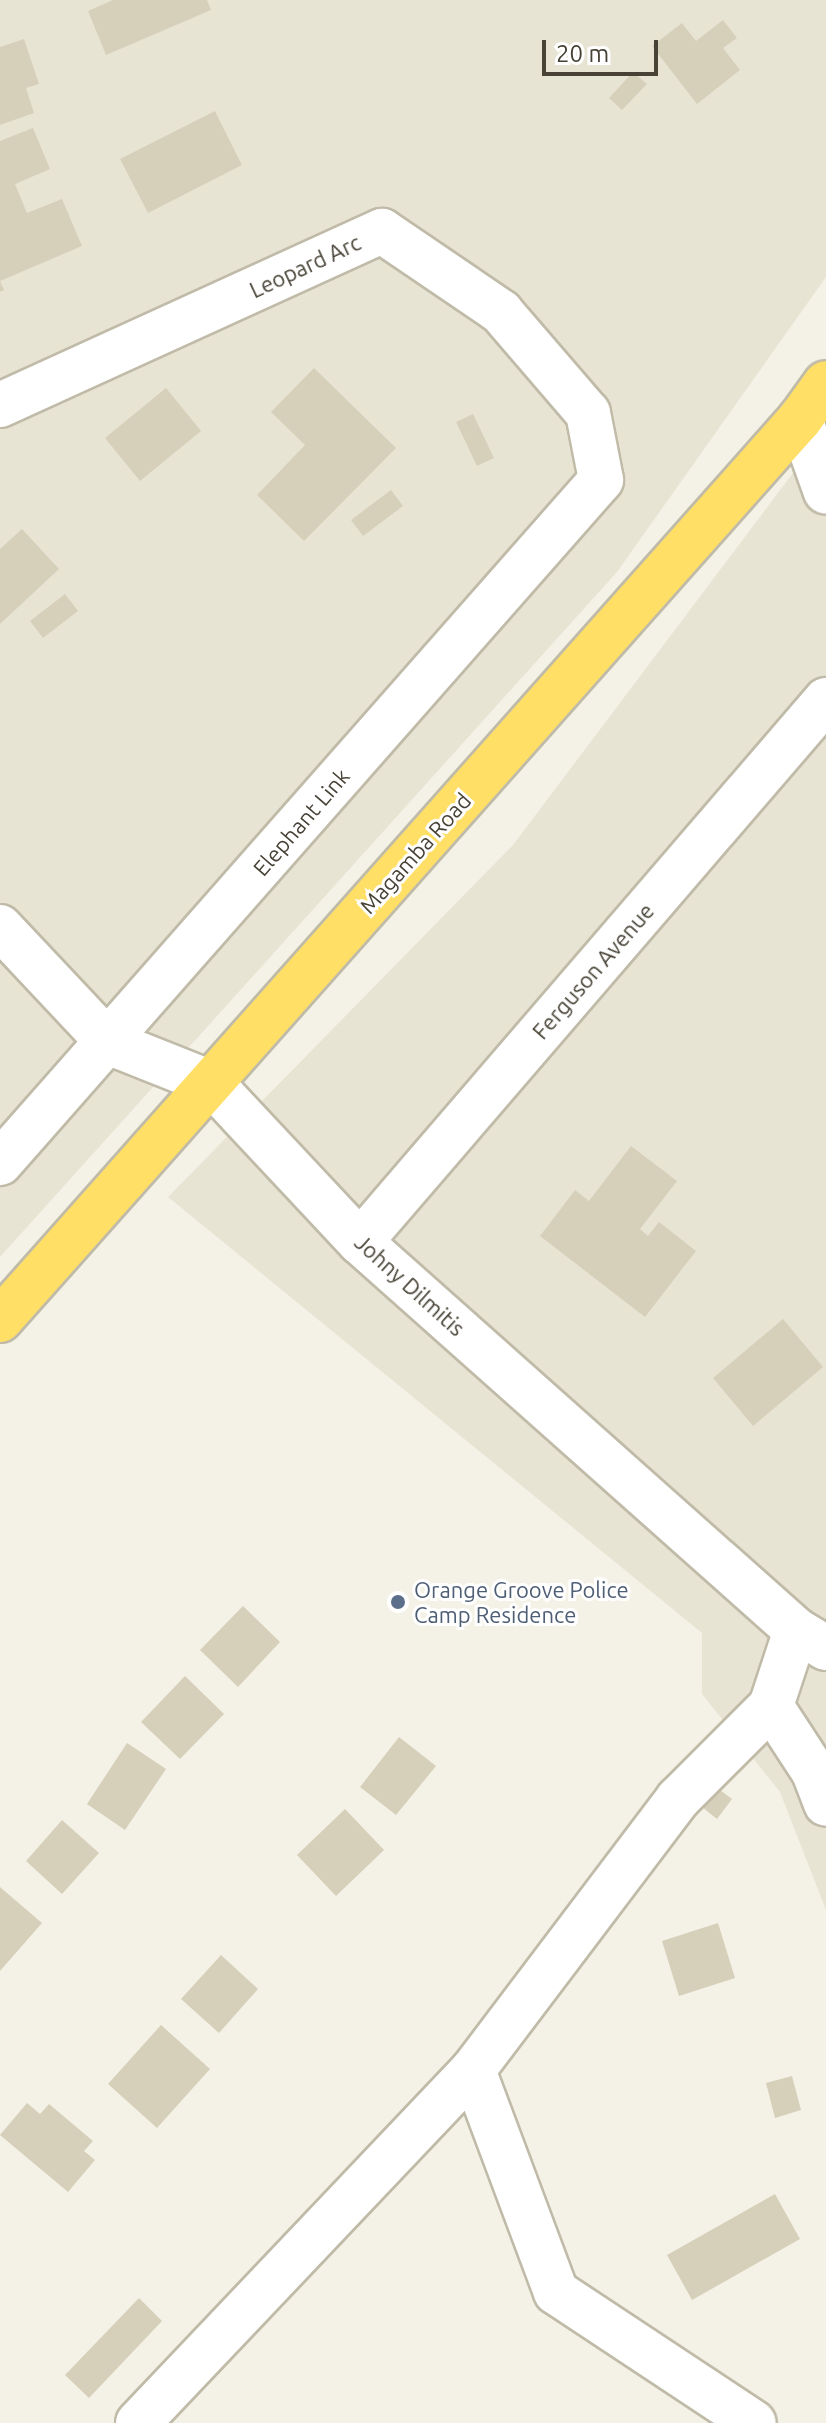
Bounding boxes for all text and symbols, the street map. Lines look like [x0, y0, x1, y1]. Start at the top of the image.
scale bar [546, 24, 662, 74]
text: 20 m [556, 40, 609, 67]
street label: Leopard Arc [245, 229, 365, 303]
street label: Elephant Link [247, 763, 355, 881]
street label: Magamba Road [354, 787, 476, 919]
street label: Ferguson Avenue [527, 898, 659, 1044]
street label: Johny Dilmitis [350, 1229, 470, 1341]
place label: Orange Groove Police Camp Residence [414, 1576, 629, 1628]
marker: Orange Groove Police Camp Residence [389, 1593, 407, 1611]

